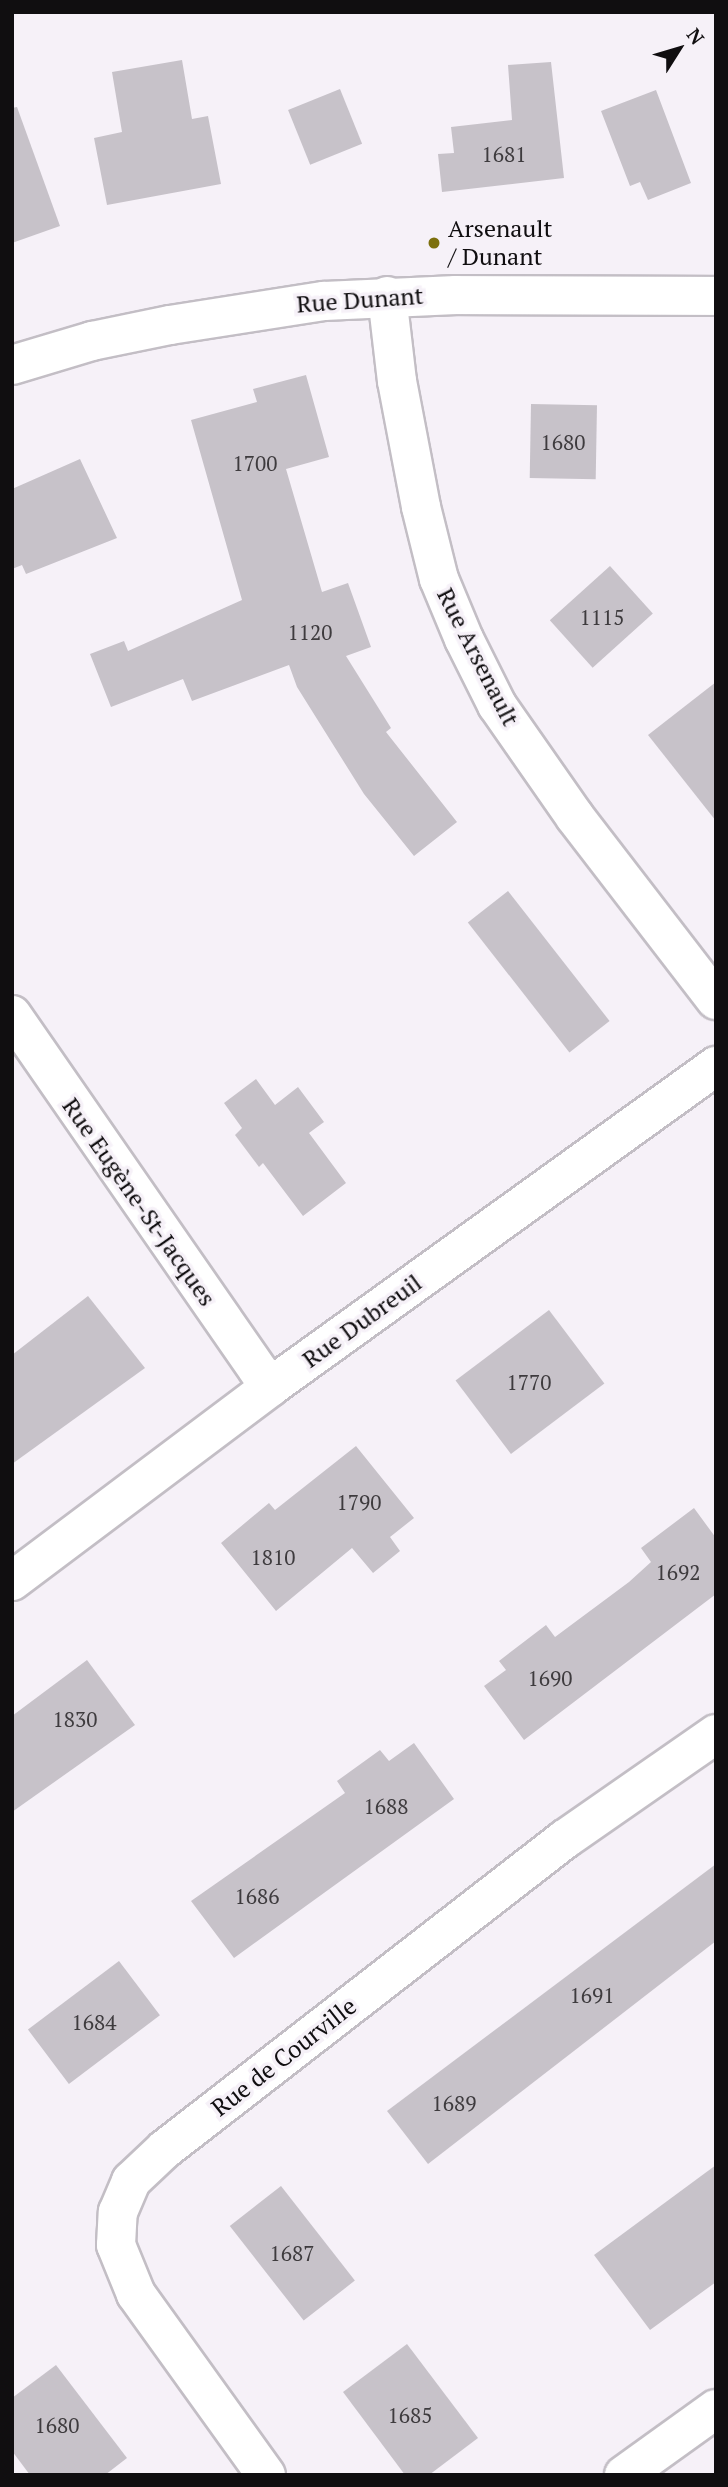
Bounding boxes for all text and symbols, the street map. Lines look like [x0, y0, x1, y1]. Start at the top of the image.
north arrow [644, 14, 714, 84]
text: N [682, 23, 710, 49]
house number: 1681 [482, 141, 526, 167]
place label: Arsenault / Dunant [448, 215, 552, 271]
marker: Arsenault / Dunant [426, 235, 442, 251]
street label: Rue Dunant [296, 281, 424, 319]
house number: 1680 [541, 429, 585, 455]
house number: 1700 [233, 450, 277, 476]
street label: Rue Arsenault [431, 583, 525, 731]
house number: 1115 [580, 604, 624, 630]
house number: 1120 [288, 619, 332, 645]
street label: Rue Eugène-St-Jacques [56, 1092, 222, 1312]
street label: Rue Dubreuil [297, 1268, 427, 1374]
house number: 1770 [507, 1369, 551, 1395]
house number: 1790 [337, 1489, 381, 1515]
house number: 1810 [251, 1544, 295, 1570]
house number: 1692 [656, 1559, 700, 1585]
house number: 1690 [528, 1665, 572, 1691]
house number: 1830 [53, 1706, 97, 1732]
house number: 1688 [364, 1793, 408, 1819]
house number: 1686 [235, 1883, 279, 1909]
house number: 1691 [570, 1982, 614, 2008]
street label: Rue de Courville [206, 1992, 362, 2122]
house number: 1684 [72, 2009, 116, 2035]
house number: 1689 [432, 2090, 476, 2116]
house number: 1687 [270, 2240, 314, 2266]
house number: 1685 [388, 2402, 432, 2428]
house number: 1680 [35, 2412, 79, 2438]

